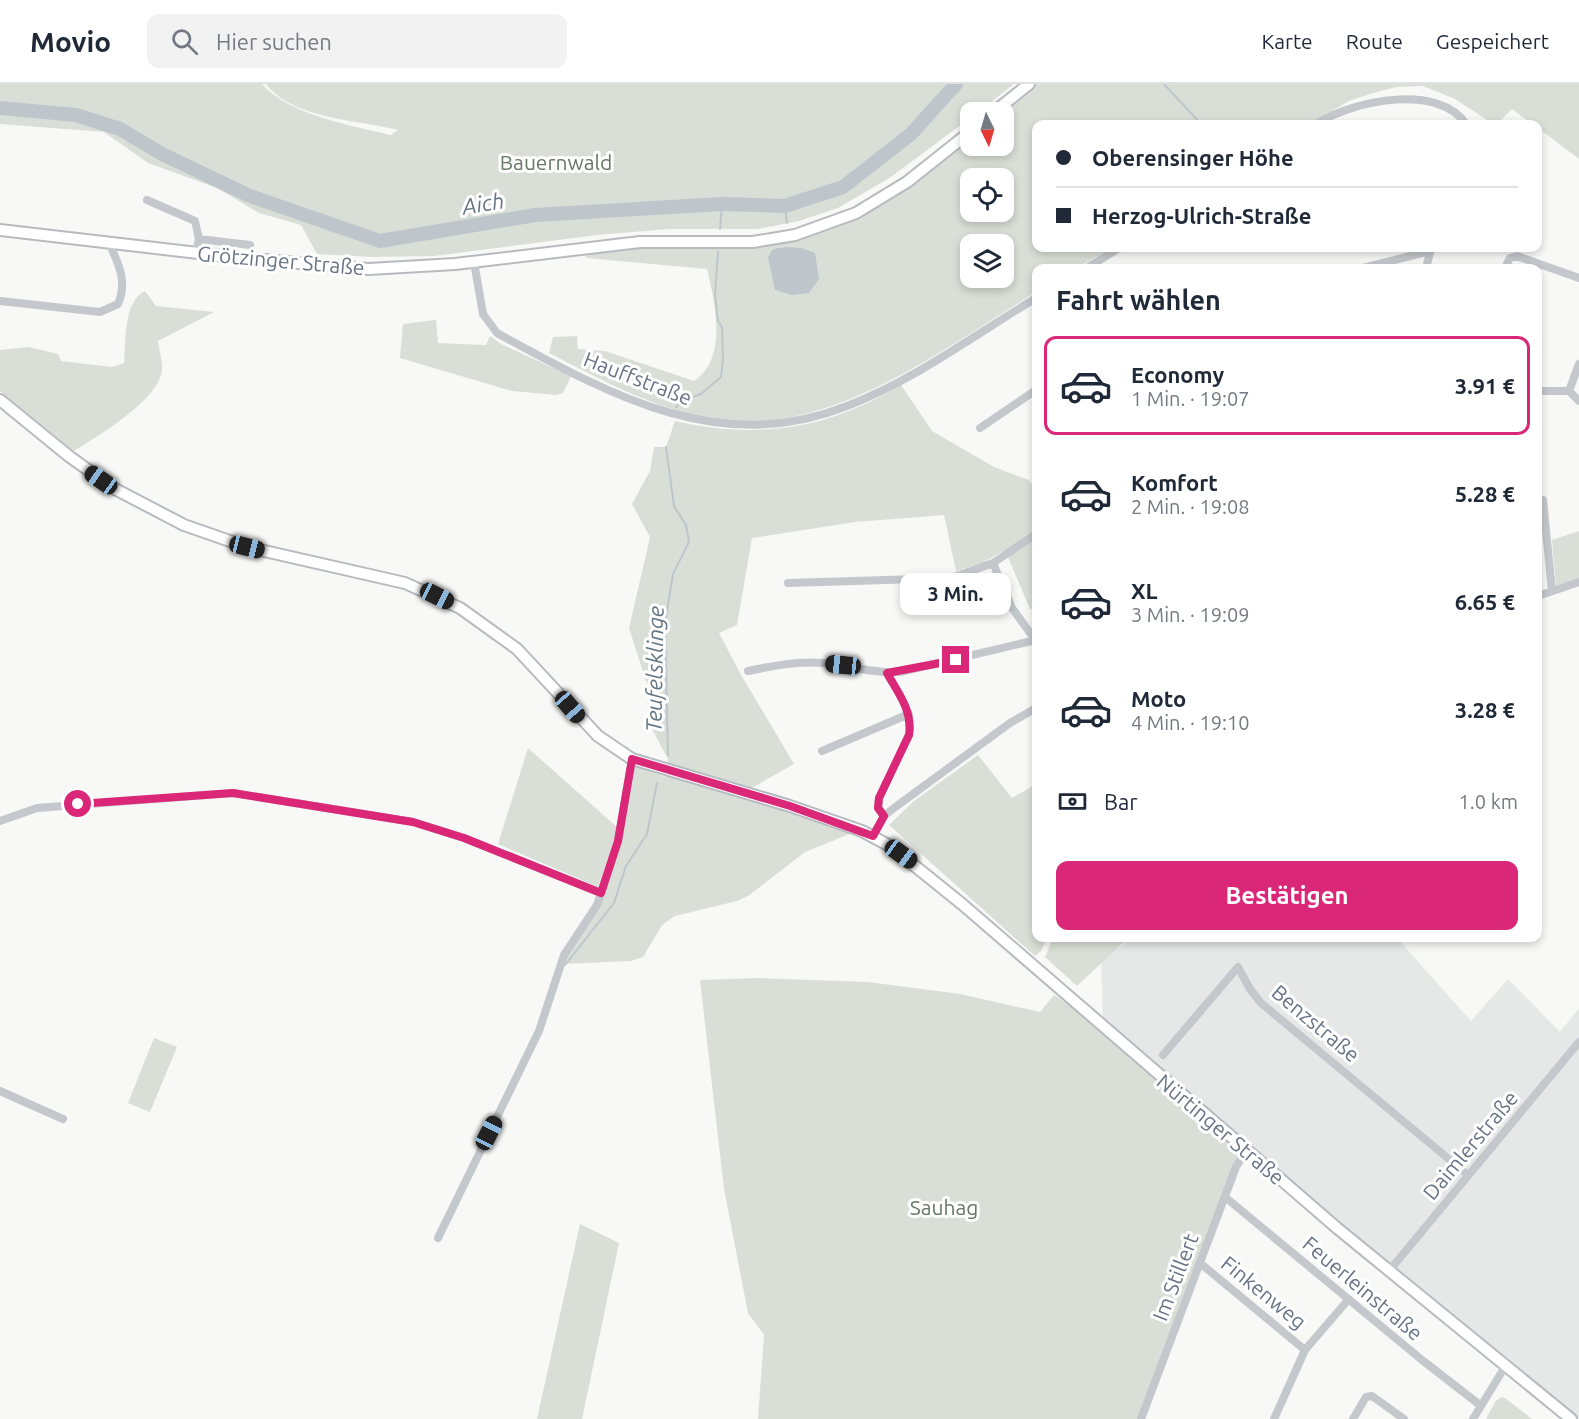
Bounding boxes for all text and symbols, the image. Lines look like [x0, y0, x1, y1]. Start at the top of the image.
search box [147, 14, 567, 68]
icon: search [168, 25, 201, 58]
text: Movio [30, 26, 111, 57]
text: Hier suchen [216, 29, 332, 54]
text: Karte [1261, 29, 1313, 53]
text: Route [1346, 29, 1403, 53]
text: Gespeichert [1436, 29, 1549, 53]
north arrow [960, 102, 1014, 156]
map controls [960, 102, 1014, 288]
text: Oberensinger Höhe [1092, 145, 1294, 170]
park label: Bauernwald [500, 150, 612, 174]
button: locate [960, 168, 1014, 222]
water label: Aich [459, 187, 506, 219]
text: Herzog-Ulrich-Straße [1092, 203, 1311, 228]
button: layers [960, 234, 1014, 288]
street label: Grötzinger Straße [196, 241, 366, 279]
text: Fahrt wählen [1056, 285, 1221, 315]
street label: Hauffstraße [581, 346, 695, 410]
icon: car [1059, 359, 1113, 413]
text: Economy [1131, 362, 1224, 387]
text: 3.91 € [1455, 373, 1515, 398]
text: 1 Min. · 19:07 [1131, 387, 1250, 410]
car [81, 462, 121, 498]
icon: car [1059, 467, 1113, 521]
text: Komfort [1131, 470, 1218, 495]
text: 5.28 € [1455, 481, 1515, 506]
text: 2 Min. · 19:08 [1131, 495, 1250, 518]
car [227, 534, 267, 560]
callout: 3 Min. [900, 573, 1012, 615]
icon: car [1059, 575, 1113, 629]
text: XL [1131, 578, 1158, 603]
car [417, 580, 457, 612]
text: 3 Min. [928, 582, 984, 605]
text: 6.65 € [1455, 589, 1515, 614]
text: 3 Min. · 19:09 [1131, 603, 1250, 626]
water label: Teufelsklinge [640, 606, 669, 732]
route end [942, 646, 969, 673]
car [824, 654, 862, 676]
icon: car [1059, 683, 1113, 737]
text: Moto [1131, 686, 1186, 711]
car [551, 688, 589, 726]
text: 3.28 € [1455, 697, 1515, 722]
text: 4 Min. · 19:10 [1131, 711, 1250, 734]
icon: cash [1056, 785, 1089, 818]
text: Bar [1104, 789, 1138, 814]
route start [64, 790, 91, 817]
text: 1.0 km [1459, 790, 1518, 813]
car [881, 836, 921, 872]
button: Bestätigen [1056, 861, 1518, 930]
street label: Benzstraße [1267, 979, 1365, 1067]
street label: Nürtinger Straße [1152, 1069, 1290, 1189]
street label: Daimlerstraße [1418, 1086, 1522, 1204]
car [473, 1113, 505, 1153]
park label: Sauhag [910, 1195, 978, 1219]
street label: Im Stillert [1147, 1230, 1203, 1324]
street label: Feuerleinstraße [1298, 1231, 1428, 1345]
street label: Finkenweg [1217, 1251, 1311, 1333]

